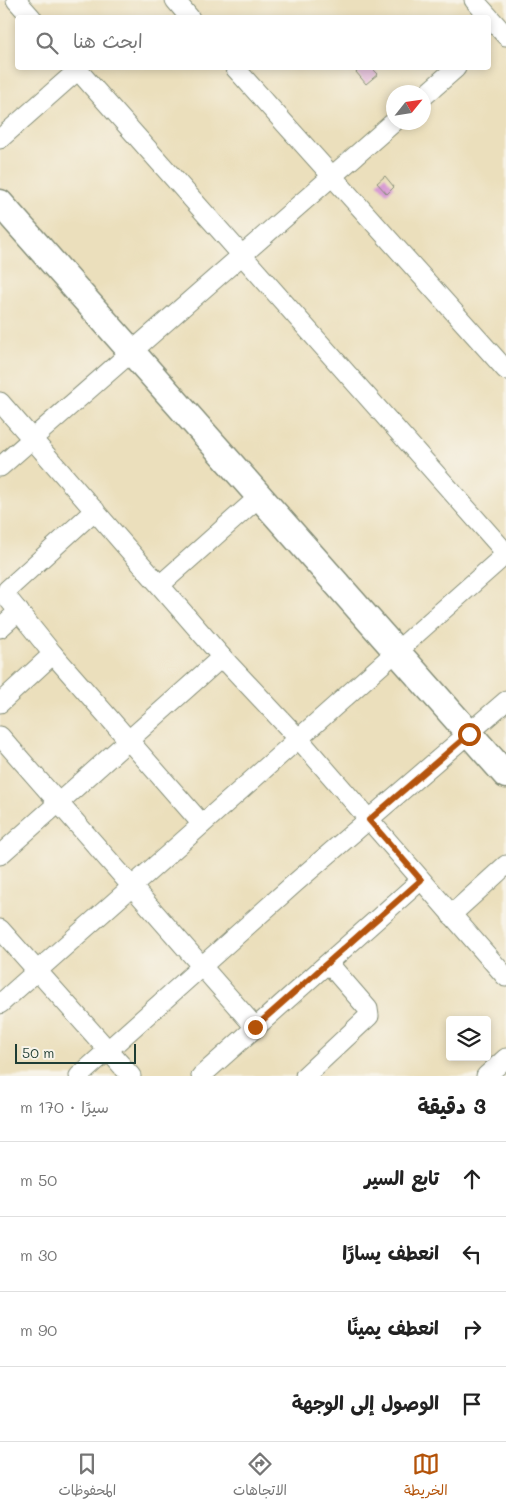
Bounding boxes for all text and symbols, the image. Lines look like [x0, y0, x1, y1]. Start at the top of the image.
search box [15, 15, 491, 70]
text: ابحث هنا [73, 28, 143, 53]
icon: search [33, 29, 61, 57]
north arrow [386, 85, 431, 130]
route start [458, 723, 481, 746]
route end [244, 1016, 267, 1039]
map controls [446, 1016, 491, 1061]
button: layers [446, 1016, 491, 1061]
scale bar [15, 1041, 136, 1064]
text: 50 m [22, 1043, 54, 1062]
text: 3 دقيقة [417, 1092, 486, 1119]
text: سيرًا · 170 m [20, 1096, 109, 1117]
text: تابع السير [364, 1165, 439, 1190]
icon: ahead [458, 1165, 486, 1193]
text: 50 m [20, 1169, 57, 1190]
text: انعطف يسارًا [342, 1240, 439, 1265]
icon: left [458, 1240, 486, 1268]
text: 30 m [20, 1244, 57, 1265]
text: انعطف يمينًا [347, 1315, 439, 1340]
icon: right [458, 1315, 486, 1343]
text: 90 m [20, 1319, 57, 1340]
text: الوصول إلى الوجهة [292, 1390, 439, 1415]
icon: arrive [458, 1390, 486, 1418]
tab: المحفوظات [58, 1450, 116, 1503]
tab: الاتجاهات [233, 1450, 287, 1503]
tab: الخريطة [404, 1450, 448, 1503]

